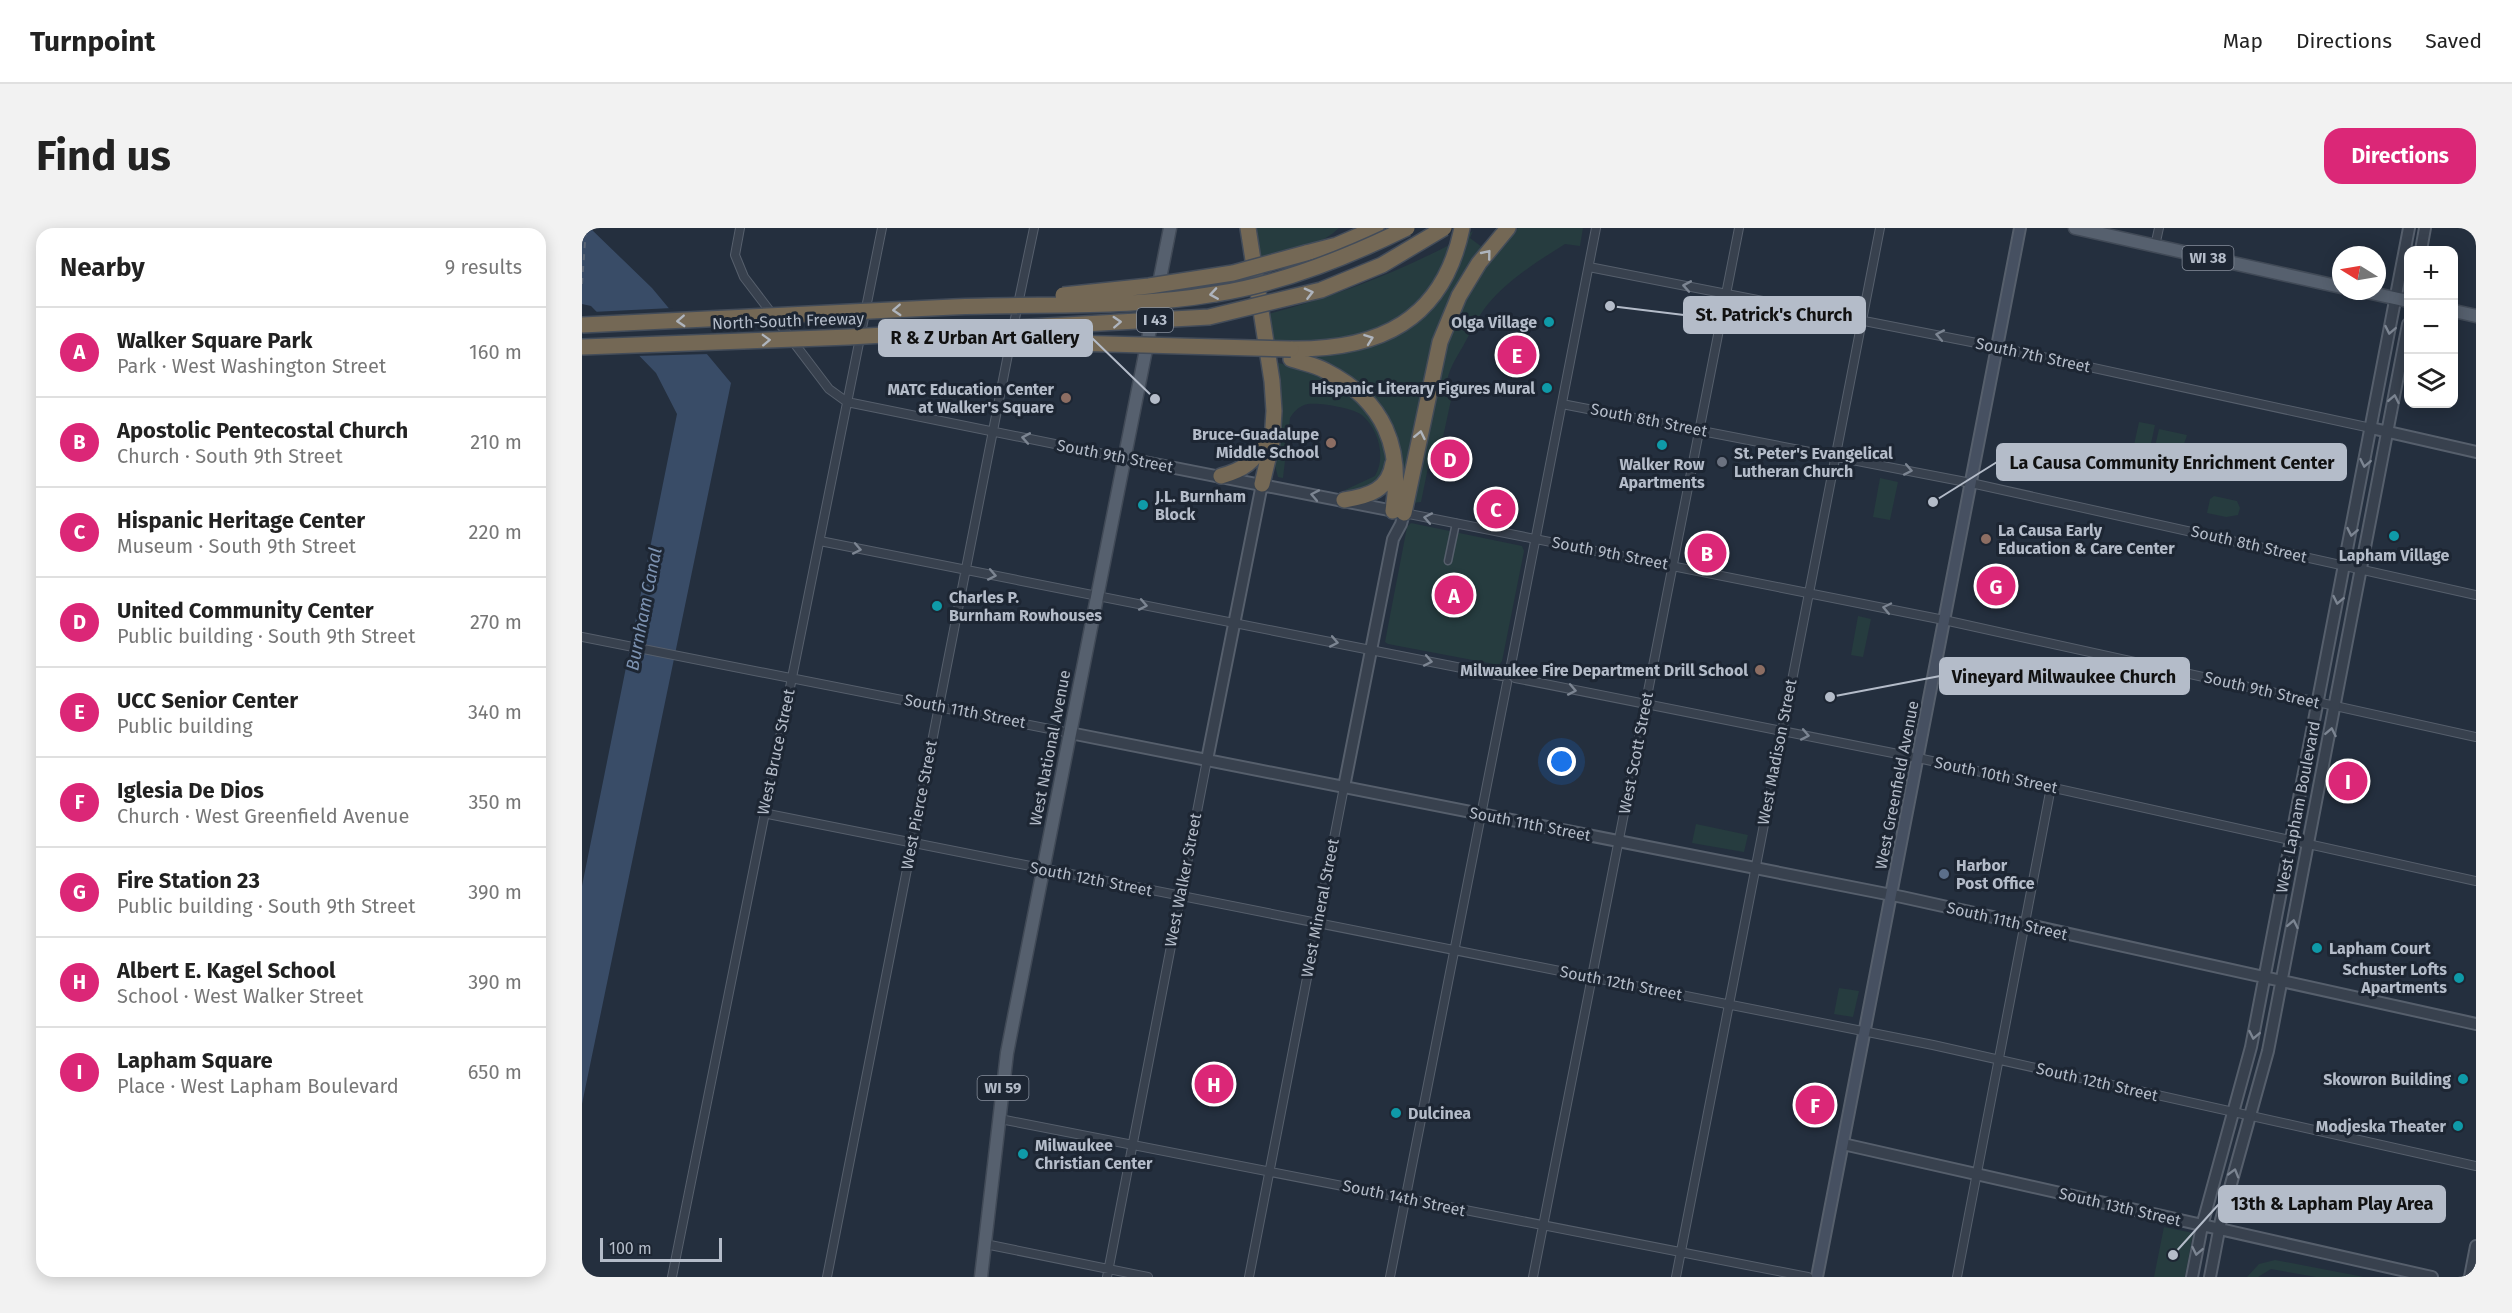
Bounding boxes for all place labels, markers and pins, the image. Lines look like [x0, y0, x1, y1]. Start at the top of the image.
callout: St. Patrick's Church [1684, 297, 1865, 333]
place label: Olga Village [1451, 313, 1537, 332]
marker: Olga Village [1542, 315, 1556, 329]
callout: R & Z Urban Art Gallery [879, 320, 1092, 356]
pin: E [1498, 332, 1536, 378]
place label: Hispanic Literary Figures Mural [1311, 379, 1535, 398]
place label: MATC Education Center at Walker's Square [887, 380, 1055, 417]
marker: Hispanic Literary Figures Mural [1540, 381, 1554, 395]
marker: MATC Education Center at Walker's Square [1059, 391, 1073, 405]
place label: Bruce-Guadalupe Middle School [1192, 425, 1319, 462]
marker: Bruce-Guadalupe Middle School [1324, 436, 1338, 450]
pin: D [1430, 436, 1470, 482]
marker: Walker Row Apartments [1655, 438, 1669, 452]
place label: St. Peter's Evangelical Lutheran Church [1734, 444, 1893, 481]
callout: La Causa Community Enrichment Center [1997, 444, 2346, 480]
place label: Walker Row Apartments [1618, 455, 1705, 492]
marker: St. Peter's Evangelical Lutheran Church [1715, 455, 1729, 469]
pin: C [1476, 486, 1516, 532]
place label: J.L. Burnham Block [1154, 487, 1246, 524]
marker: J.L. Burnham Block [1136, 498, 1150, 512]
place label: La Causa Early Education & Care Center [1998, 521, 2175, 558]
marker: Lapham Village [2387, 529, 2401, 543]
pin: B [1688, 530, 1726, 576]
marker: La Causa Early Education & Care Center [1979, 532, 1993, 546]
place label: Lapham Village [2339, 546, 2449, 565]
pin: G [1976, 564, 2016, 608]
pin: A [1434, 572, 1474, 617]
place label: Charles P. Burnham Rowhouses [949, 588, 1102, 625]
marker: Charles P. Burnham Rowhouses [930, 599, 944, 613]
callout: Vineyard Milwaukee Church [1940, 658, 2189, 694]
place label: Milwaukee Fire Department Drill School [1460, 661, 1748, 680]
marker: Milwaukee Fire Department Drill School [1753, 663, 1767, 677]
pin: I [2328, 758, 2368, 804]
place label: Harbor Post Office [1956, 856, 2035, 893]
marker: Harbor Post Office [1937, 867, 1951, 881]
place label: Lapham Court [2329, 939, 2431, 958]
marker: Lapham Court [2310, 941, 2324, 955]
place label: Schuster Lofts Apartments [2342, 960, 2447, 997]
marker: Schuster Lofts Apartments [2452, 971, 2466, 985]
pin: H [1194, 1062, 1234, 1106]
place label: Skowron Building [2323, 1070, 2451, 1089]
marker: Skowron Building [2456, 1072, 2470, 1086]
pin: F [1796, 1082, 1834, 1128]
place label: Dulcinea [1408, 1104, 1471, 1123]
marker: Dulcinea [1389, 1106, 1403, 1120]
place label: Modjeska Theater [2316, 1117, 2447, 1136]
marker: Modjeska Theater [2451, 1119, 2465, 1133]
place label: Milwaukee Christian Center [1035, 1136, 1153, 1173]
marker: Milwaukee Christian Center [1016, 1147, 1030, 1161]
callout: 13th & Lapham Play Area [2219, 1186, 2445, 1222]

